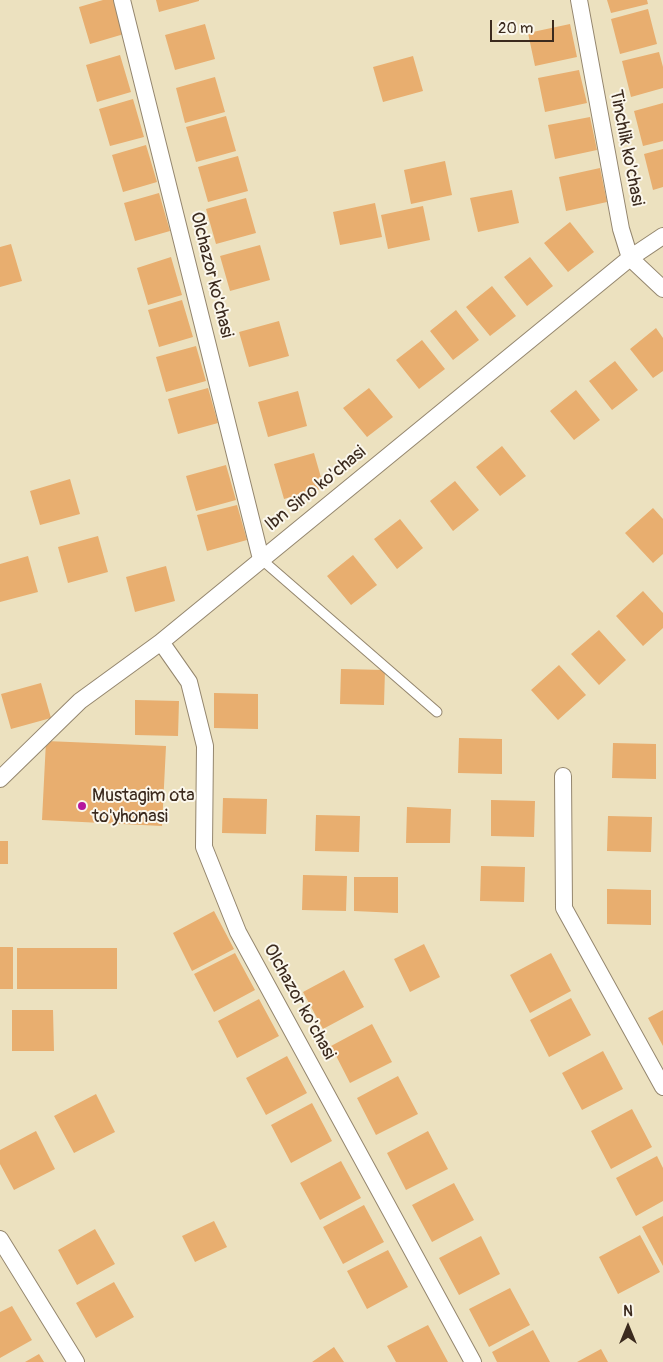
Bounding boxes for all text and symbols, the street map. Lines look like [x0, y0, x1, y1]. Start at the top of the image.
scale bar [493, 10, 557, 42]
text: 20 m [498, 19, 533, 38]
street label: Tinchlik ko'chasi [604, 88, 648, 208]
street label: Olchazor ko'chasi [185, 210, 237, 340]
street label: Ibn Sino ko'chasi [261, 442, 371, 536]
place label: Mustagim ota to'yhonasi [92, 785, 195, 828]
marker: Mustagim ota to'yhonasi [76, 800, 88, 812]
street label: Olchazor ko'chasi [258, 940, 340, 1064]
north arrow [603, 1302, 653, 1352]
text: N [623, 1303, 633, 1320]

